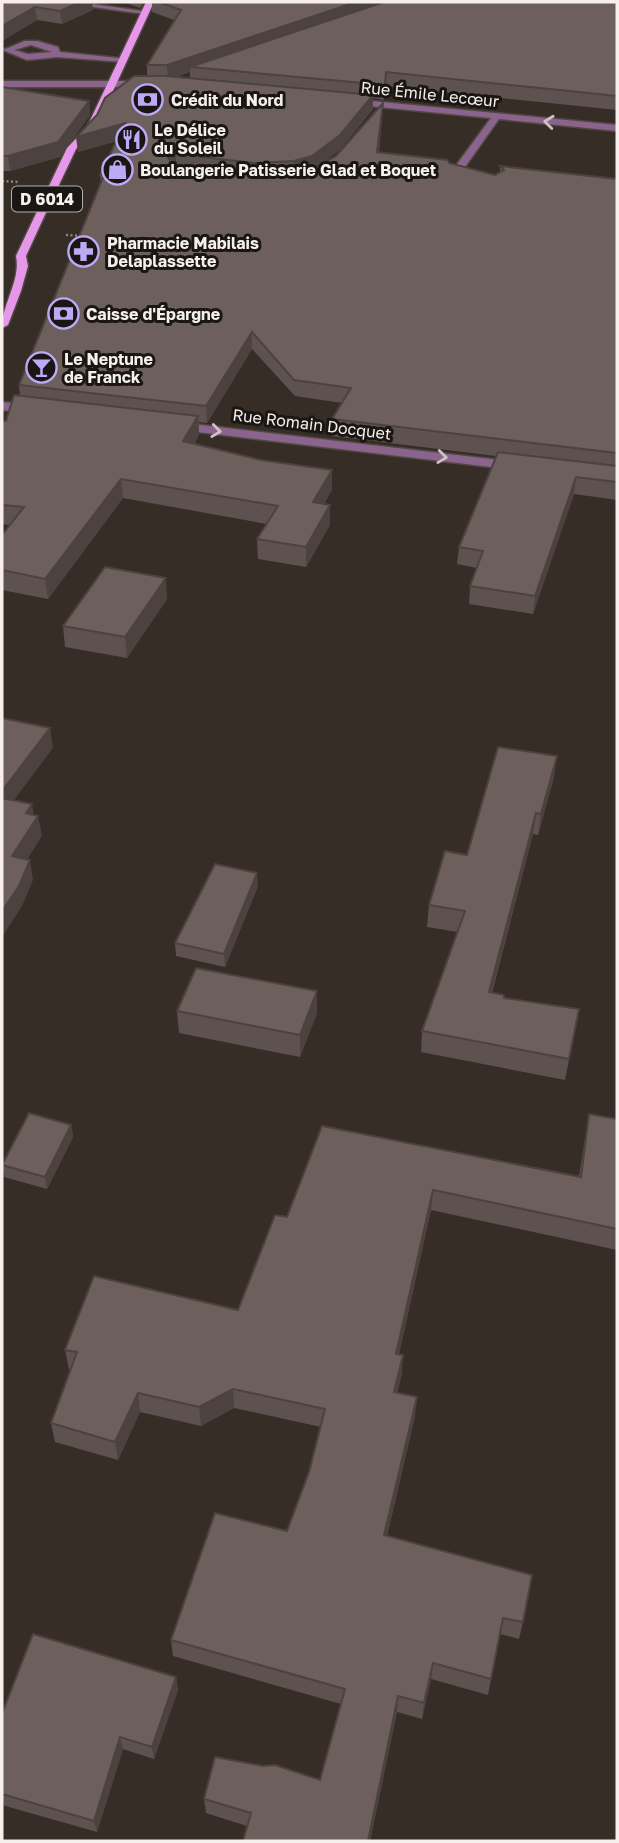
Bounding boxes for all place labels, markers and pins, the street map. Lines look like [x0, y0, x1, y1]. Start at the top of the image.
bank icon: Crédit du Nord [131, 83, 165, 117]
place label: Crédit du Nord [171, 90, 284, 110]
place label: Le Délice du Soleil [154, 120, 226, 158]
restaurant icon: Le Délice du Soleil [114, 122, 148, 156]
shop icon: Boulangerie Patisserie Glad et Boquet [100, 153, 134, 187]
place label: Boulangerie Patisserie Glad et Boquet [140, 160, 436, 180]
place label: Pharmacie Mabilais Delaplassette [107, 233, 259, 271]
pharmacy icon: Pharmacie Mabilais Delaplassette [67, 235, 101, 269]
bank icon: Caisse d'Épargne [46, 297, 80, 331]
place label: Caisse d'Épargne [86, 304, 220, 324]
place label: Le Neptune de Franck [64, 349, 153, 387]
bar icon: Le Neptune de Franck [24, 351, 58, 385]

